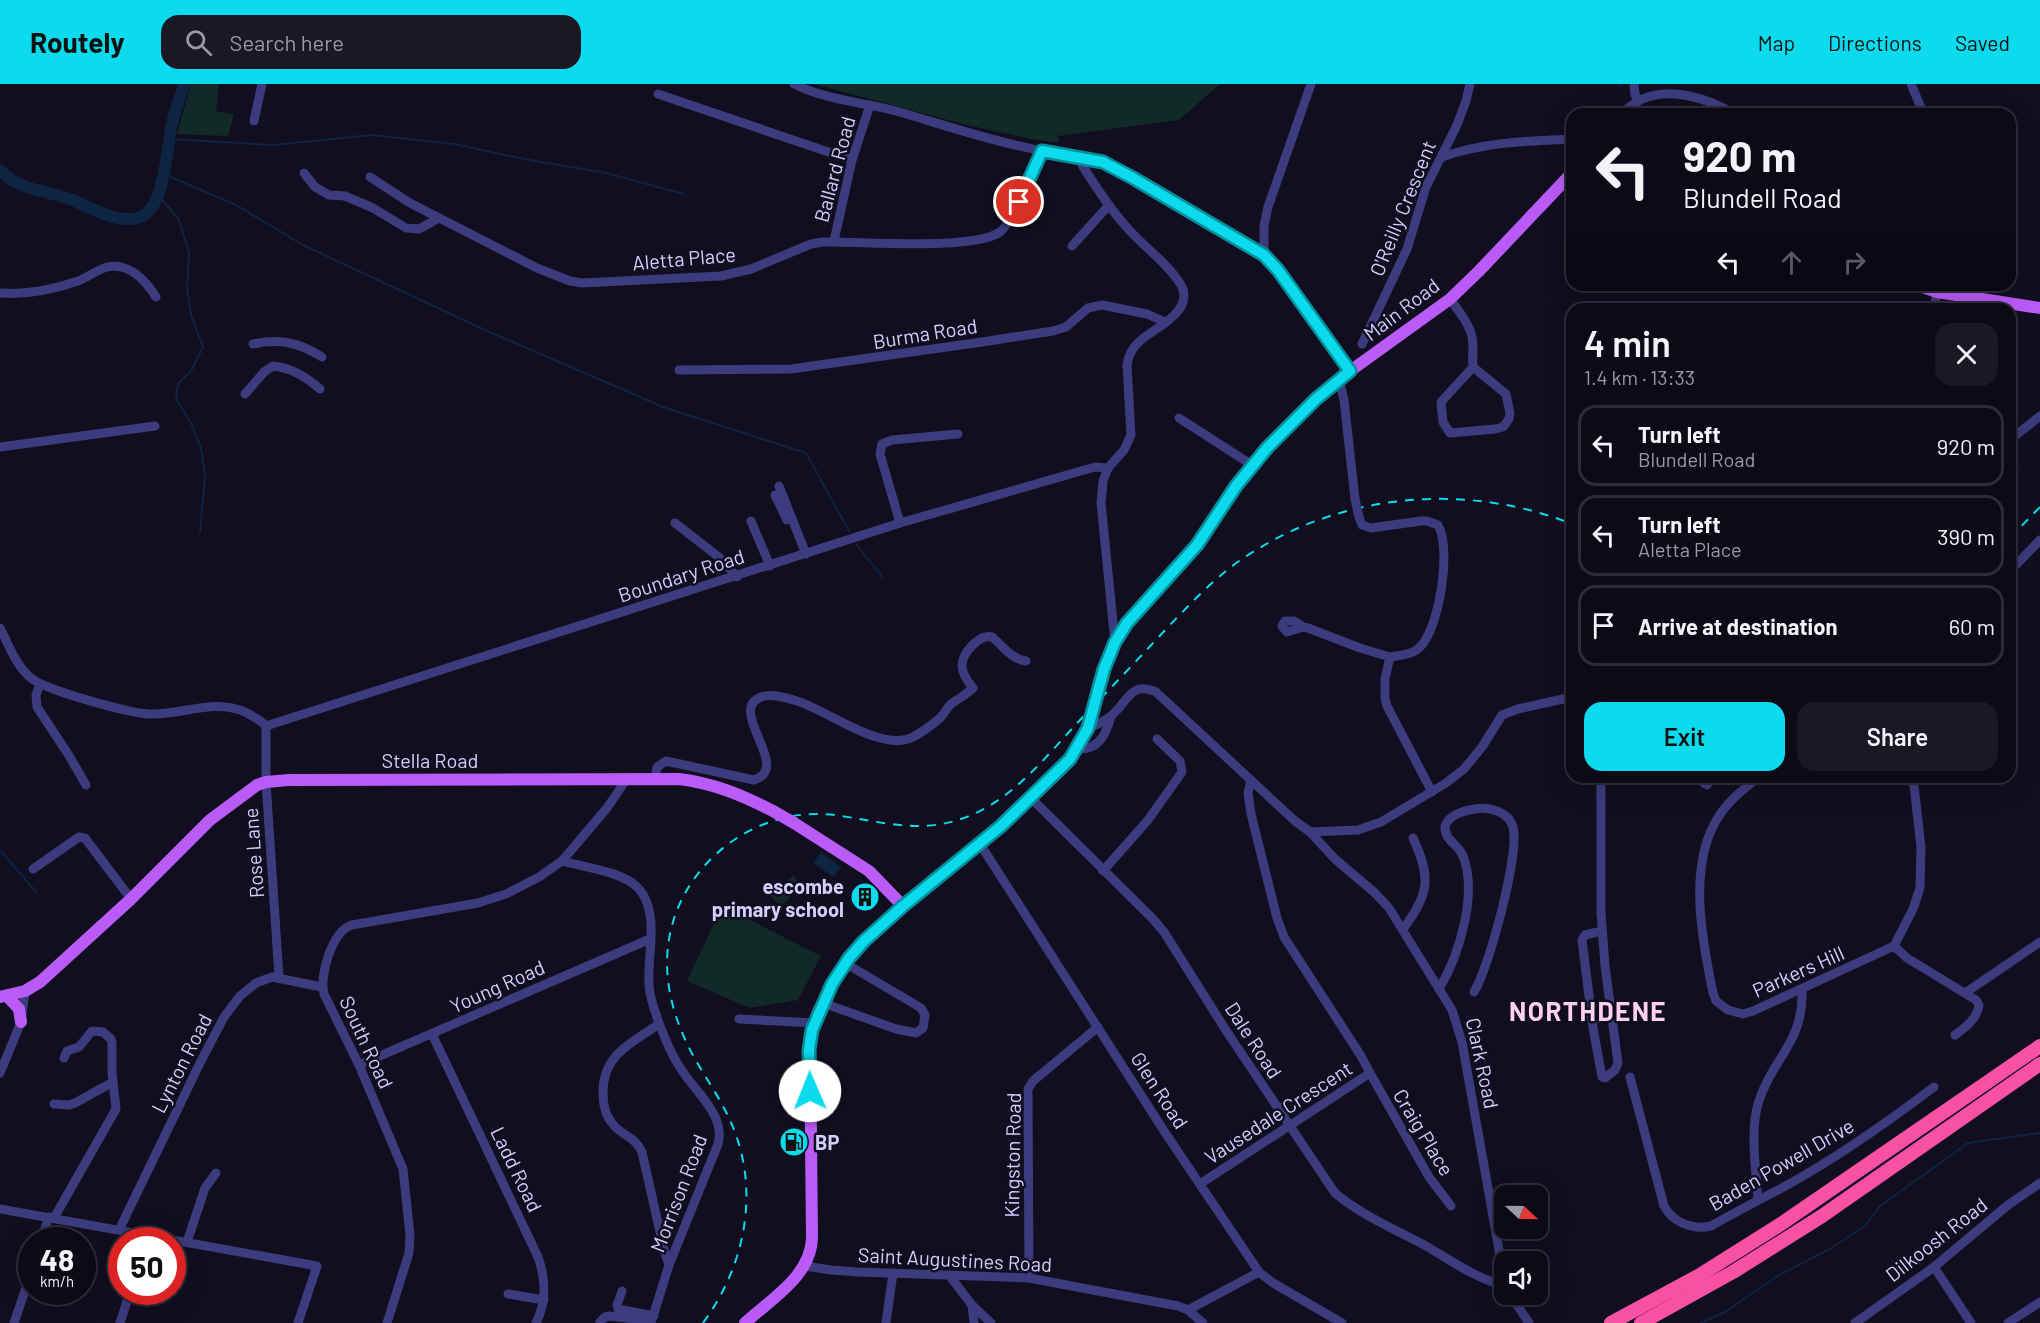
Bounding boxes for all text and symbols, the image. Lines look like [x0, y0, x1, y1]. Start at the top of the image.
search box [161, 15, 581, 69]
text: Routely [30, 25, 125, 59]
icon: search [182, 26, 215, 59]
text: Search here [230, 29, 344, 55]
text: Map [1758, 30, 1795, 55]
text: Directions [1828, 30, 1922, 55]
text: Saved [1955, 30, 2010, 55]
street label: Ballard Road [808, 114, 860, 224]
text: 920 m [1683, 130, 1796, 180]
icon: left [1584, 132, 1662, 210]
street label: O'Reilly Crescent [1364, 137, 1440, 279]
pin [993, 176, 1044, 227]
text: Blundell Road [1683, 181, 1842, 213]
icon: arrive [1002, 185, 1035, 218]
street label: Aletta Place [631, 242, 737, 274]
icon: left [1712, 246, 1745, 279]
icon: ahead [1775, 246, 1808, 279]
icon: right [1838, 246, 1871, 279]
street label: Main Road [1358, 273, 1444, 345]
street label: Burma Road [871, 313, 979, 353]
text: 4 min [1584, 321, 1671, 364]
button: close [1935, 323, 1998, 386]
text: 1.4 km · 13:33 [1584, 365, 1695, 389]
text: Turn left [1638, 421, 1721, 447]
icon: left [1587, 429, 1620, 462]
text: 920 m [1937, 433, 1995, 459]
text: Blundell Road [1638, 447, 1756, 471]
text: Turn left [1638, 511, 1721, 537]
icon: left [1587, 519, 1620, 552]
text: 390 m [1937, 523, 1995, 549]
text: Aletta Place [1638, 537, 1742, 561]
street label: Boundary Road [615, 543, 747, 607]
icon: arrive [1587, 609, 1620, 642]
text: Arrive at destination [1638, 613, 1837, 639]
text: 60 m [1949, 613, 1995, 639]
button: Exit [1584, 702, 1785, 771]
button: Share [1797, 702, 1998, 771]
street label: Stella Road [382, 748, 478, 772]
street label: Rose Lane [238, 807, 268, 899]
place label: escombe primary school [712, 874, 844, 921]
building icon: escombe primary school [849, 881, 881, 913]
street label: Parkers Hill [1748, 940, 1848, 1002]
street label: Young Road [446, 954, 548, 1018]
street label: South Road [335, 992, 399, 1092]
district label: NORTHDENE [1509, 995, 1667, 1026]
street label: Dale Road [1221, 997, 1287, 1083]
street label: Lynton Road [146, 1009, 216, 1117]
street label: Clark Road [1462, 1015, 1504, 1111]
street label: Glen Road [1126, 1047, 1194, 1133]
street label: Vausedale Crescent [1200, 1055, 1356, 1169]
position arrow [778, 1059, 842, 1123]
street label: Craig Place [1389, 1084, 1459, 1180]
street label: Kingston Road [999, 1092, 1025, 1218]
street label: Baden Powell Drive [1704, 1113, 1858, 1215]
street label: Ladd Road [486, 1123, 548, 1215]
fuel station icon: BP [778, 1126, 810, 1158]
place label: BP [815, 1130, 839, 1154]
street label: Morrison Road [645, 1131, 711, 1255]
north arrow [1494, 1185, 1548, 1239]
map controls [1494, 1185, 1548, 1305]
street label: Dilkoosh Road [1880, 1192, 1992, 1286]
speed limit sign: 50 [108, 1227, 186, 1305]
text: 48 [40, 1241, 74, 1277]
street label: Saint Augustines Road [857, 1242, 1053, 1276]
button: sound [1494, 1251, 1548, 1305]
text: km/h [40, 1272, 74, 1290]

